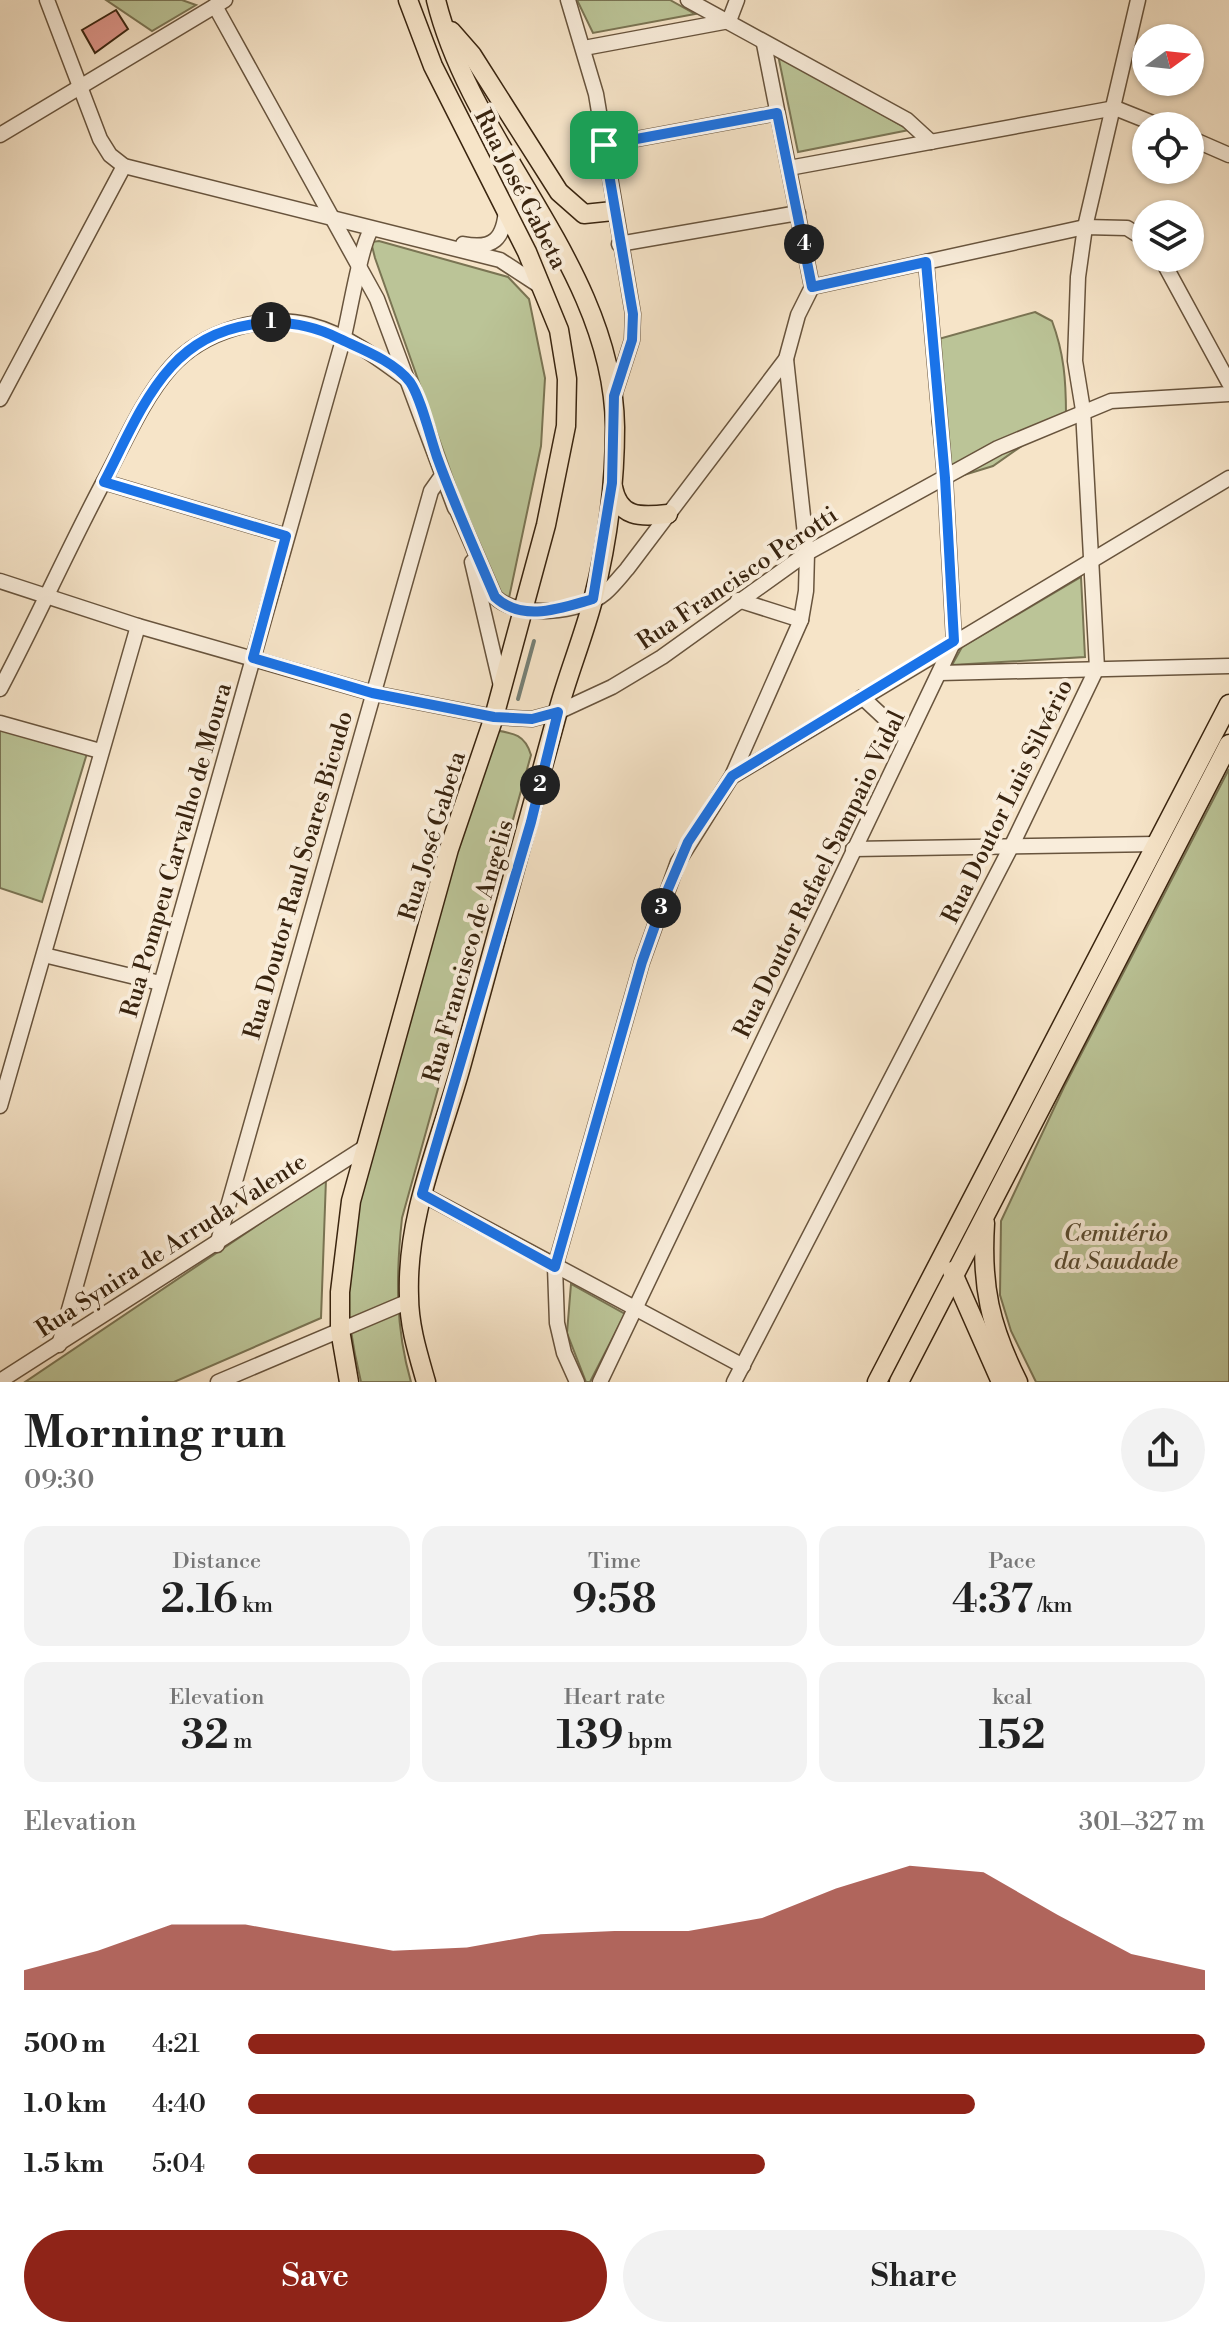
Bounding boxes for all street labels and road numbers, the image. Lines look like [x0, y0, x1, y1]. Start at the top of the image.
street label: Rua José Gabeta [467, 105, 574, 275]
street label: Rua Francisco Perotti [631, 500, 844, 657]
street label: Rua Doutor Luis Silvério [936, 674, 1080, 928]
street label: Rua Pompeu Carvalho de Moura [115, 679, 239, 1021]
street label: Rua Doutor Rafael Sampaio Vidal [727, 706, 912, 1043]
street label: Rua Doutor Raul Soares Bicudo [238, 708, 360, 1043]
street label: Rua José Gabeta [393, 747, 473, 925]
street label: Rua Francisco de Angelis [417, 816, 521, 1086]
street label: Rua Synira de Arruda Valente [31, 1147, 312, 1345]

